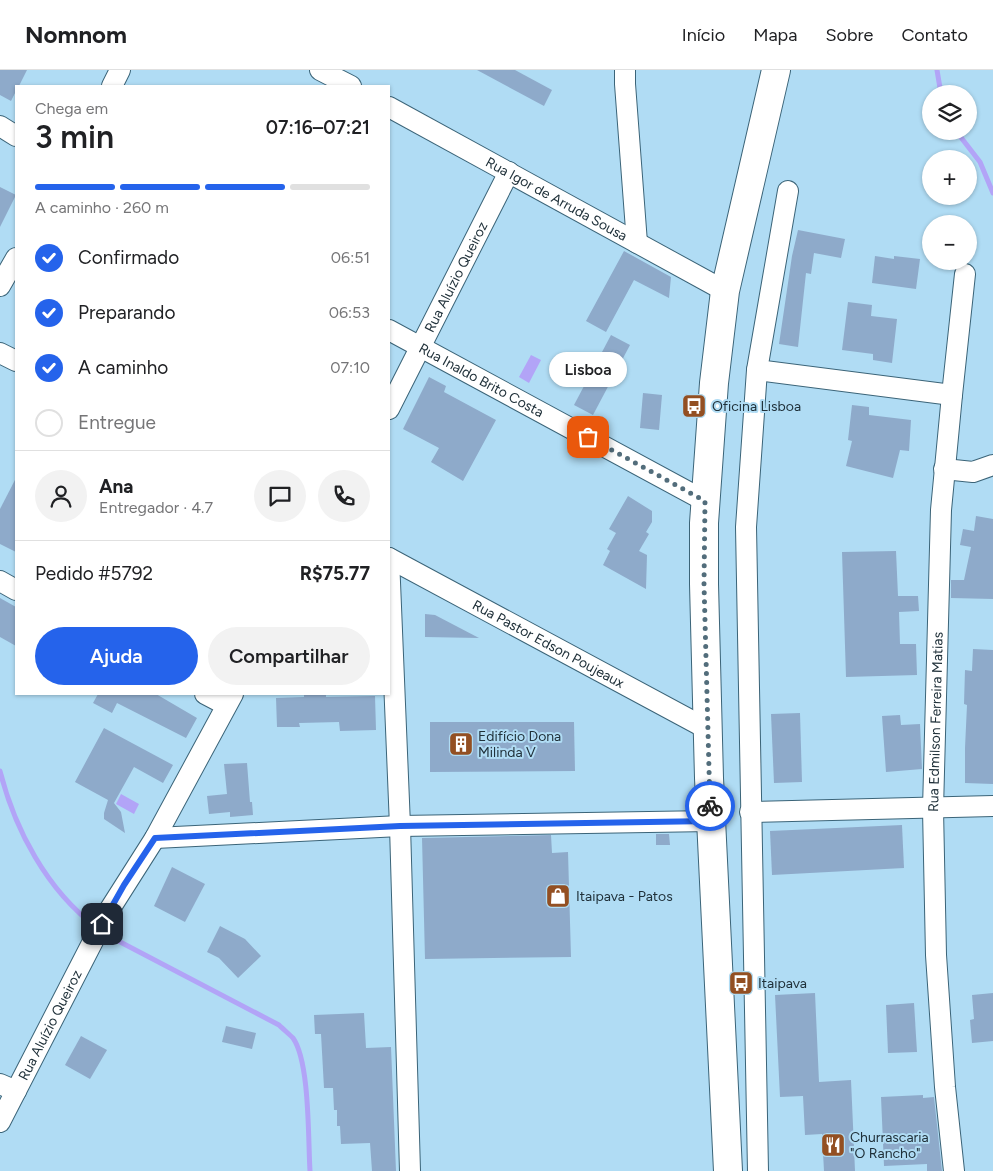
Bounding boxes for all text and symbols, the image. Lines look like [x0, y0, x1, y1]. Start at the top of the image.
text: Nomnom [25, 20, 127, 49]
text: Início [682, 24, 725, 46]
text: Mapa [753, 24, 797, 46]
text: Sobre [825, 24, 873, 46]
text: Contato [901, 24, 968, 46]
map controls [922, 85, 977, 270]
button: layers [922, 85, 977, 140]
text: Chega em [35, 99, 108, 118]
text: 07:16–07:21 [266, 116, 370, 139]
text: 3 min [35, 118, 114, 156]
button: + [922, 150, 977, 205]
street label: Rua Igor de Arruda Sousa [483, 154, 630, 245]
text: A caminho · 260 m [35, 198, 169, 217]
button: − [922, 215, 977, 270]
street label: Rua Aluízio Queiroz [421, 219, 491, 335]
icon: check [35, 244, 63, 272]
text: Confirmado [78, 246, 179, 269]
text: 06:51 [331, 248, 370, 267]
icon: check [35, 299, 63, 327]
text: Preparando [78, 301, 176, 324]
text: 06:53 [329, 303, 370, 322]
street label: Rua Inaldo Brito Costa [416, 340, 546, 421]
callout: Lisboa [549, 352, 627, 387]
icon: check [35, 354, 63, 382]
text: A caminho [78, 356, 168, 379]
text: 07:10 [330, 358, 370, 377]
text: Lisboa [564, 360, 612, 379]
bus stop icon: Oficina Lisboa [681, 393, 707, 419]
place label: Oficina Lisboa [712, 398, 801, 415]
text: Entregue [78, 411, 156, 434]
pin [567, 416, 609, 458]
icon: bag [574, 423, 602, 451]
button: person [35, 470, 87, 522]
button: chat [254, 470, 306, 522]
button: phone [318, 470, 370, 522]
text: Ana [99, 475, 134, 498]
text: Entregador · 4.7 [99, 498, 213, 517]
text: Pedido #5792 [35, 562, 153, 585]
text: R$75.77 [300, 562, 370, 585]
street label: Rua Pastor Edson Poujeaux [469, 596, 627, 692]
button: Ajuda [35, 627, 198, 685]
button: Compartilhar [208, 627, 370, 685]
street label: Rua Edmilson Ferreira Matias [925, 632, 947, 812]
place label: Edifício Dona Milinda V [478, 728, 561, 761]
building icon: Edifício Dona Milinda V [448, 731, 474, 757]
courier [685, 781, 735, 831]
icon: bike [696, 792, 724, 820]
shop icon: Itaipava - Patos [545, 883, 571, 909]
place label: Itaipava - Patos [576, 888, 673, 905]
pin [81, 903, 123, 945]
icon: home [88, 910, 116, 938]
street label: Rua Aluízio Queiroz [15, 967, 86, 1083]
bus stop icon: Itaipava [728, 970, 754, 996]
place label: Itaipava [758, 975, 807, 992]
place label: Churrascaria "O Rancho" [850, 1129, 929, 1162]
restaurant icon: Churrascaria "O Rancho" [820, 1132, 846, 1158]

